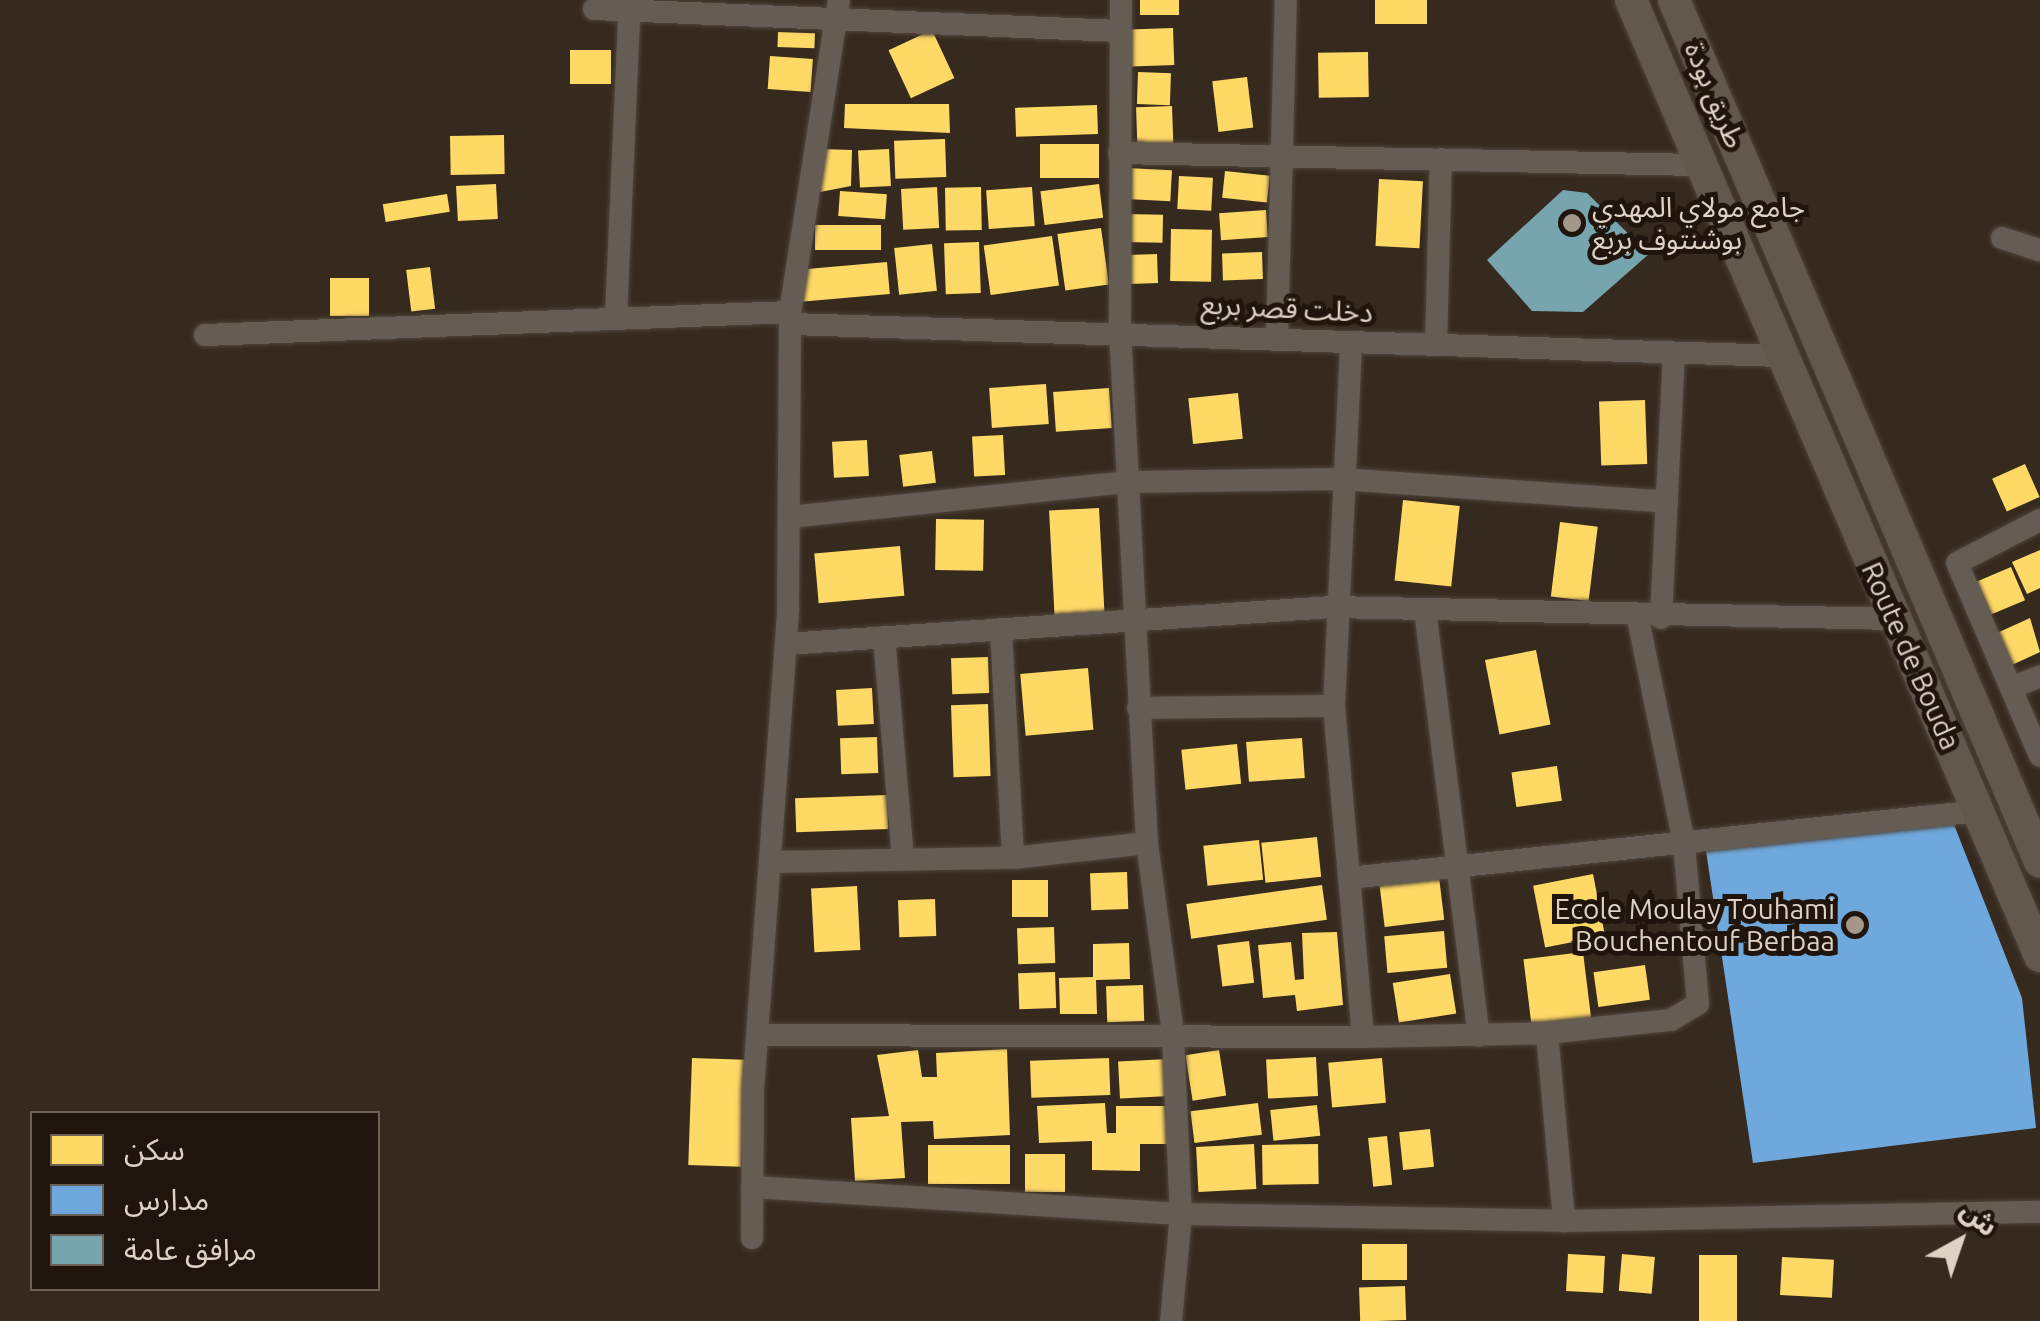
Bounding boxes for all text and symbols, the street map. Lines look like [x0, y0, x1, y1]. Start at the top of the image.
street label: طريق بودة [1678, 37, 1752, 153]
place label: جامع مولاي المهدي بوشنتوف بربع [1592, 190, 1805, 256]
marker: جامع مولاي المهدي بوشنتوف بربع [1561, 212, 1583, 234]
street label: دخلت قصر بربع [1200, 287, 1374, 329]
street label: Route de Bouda [1855, 557, 1967, 755]
place label: Ecole Moulay Touhami Bouchentouf Berbaa [1554, 892, 1835, 958]
marker: Ecole Moulay Touhami Bouchentouf Berbaa [1844, 914, 1866, 936]
legend [30, 1111, 380, 1291]
text: سكن [124, 1132, 185, 1166]
text: مدارس [124, 1182, 209, 1216]
north arrow [1910, 1191, 2010, 1291]
text: ش [1955, 1193, 2004, 1242]
text: مرافق عامة [124, 1232, 257, 1266]

